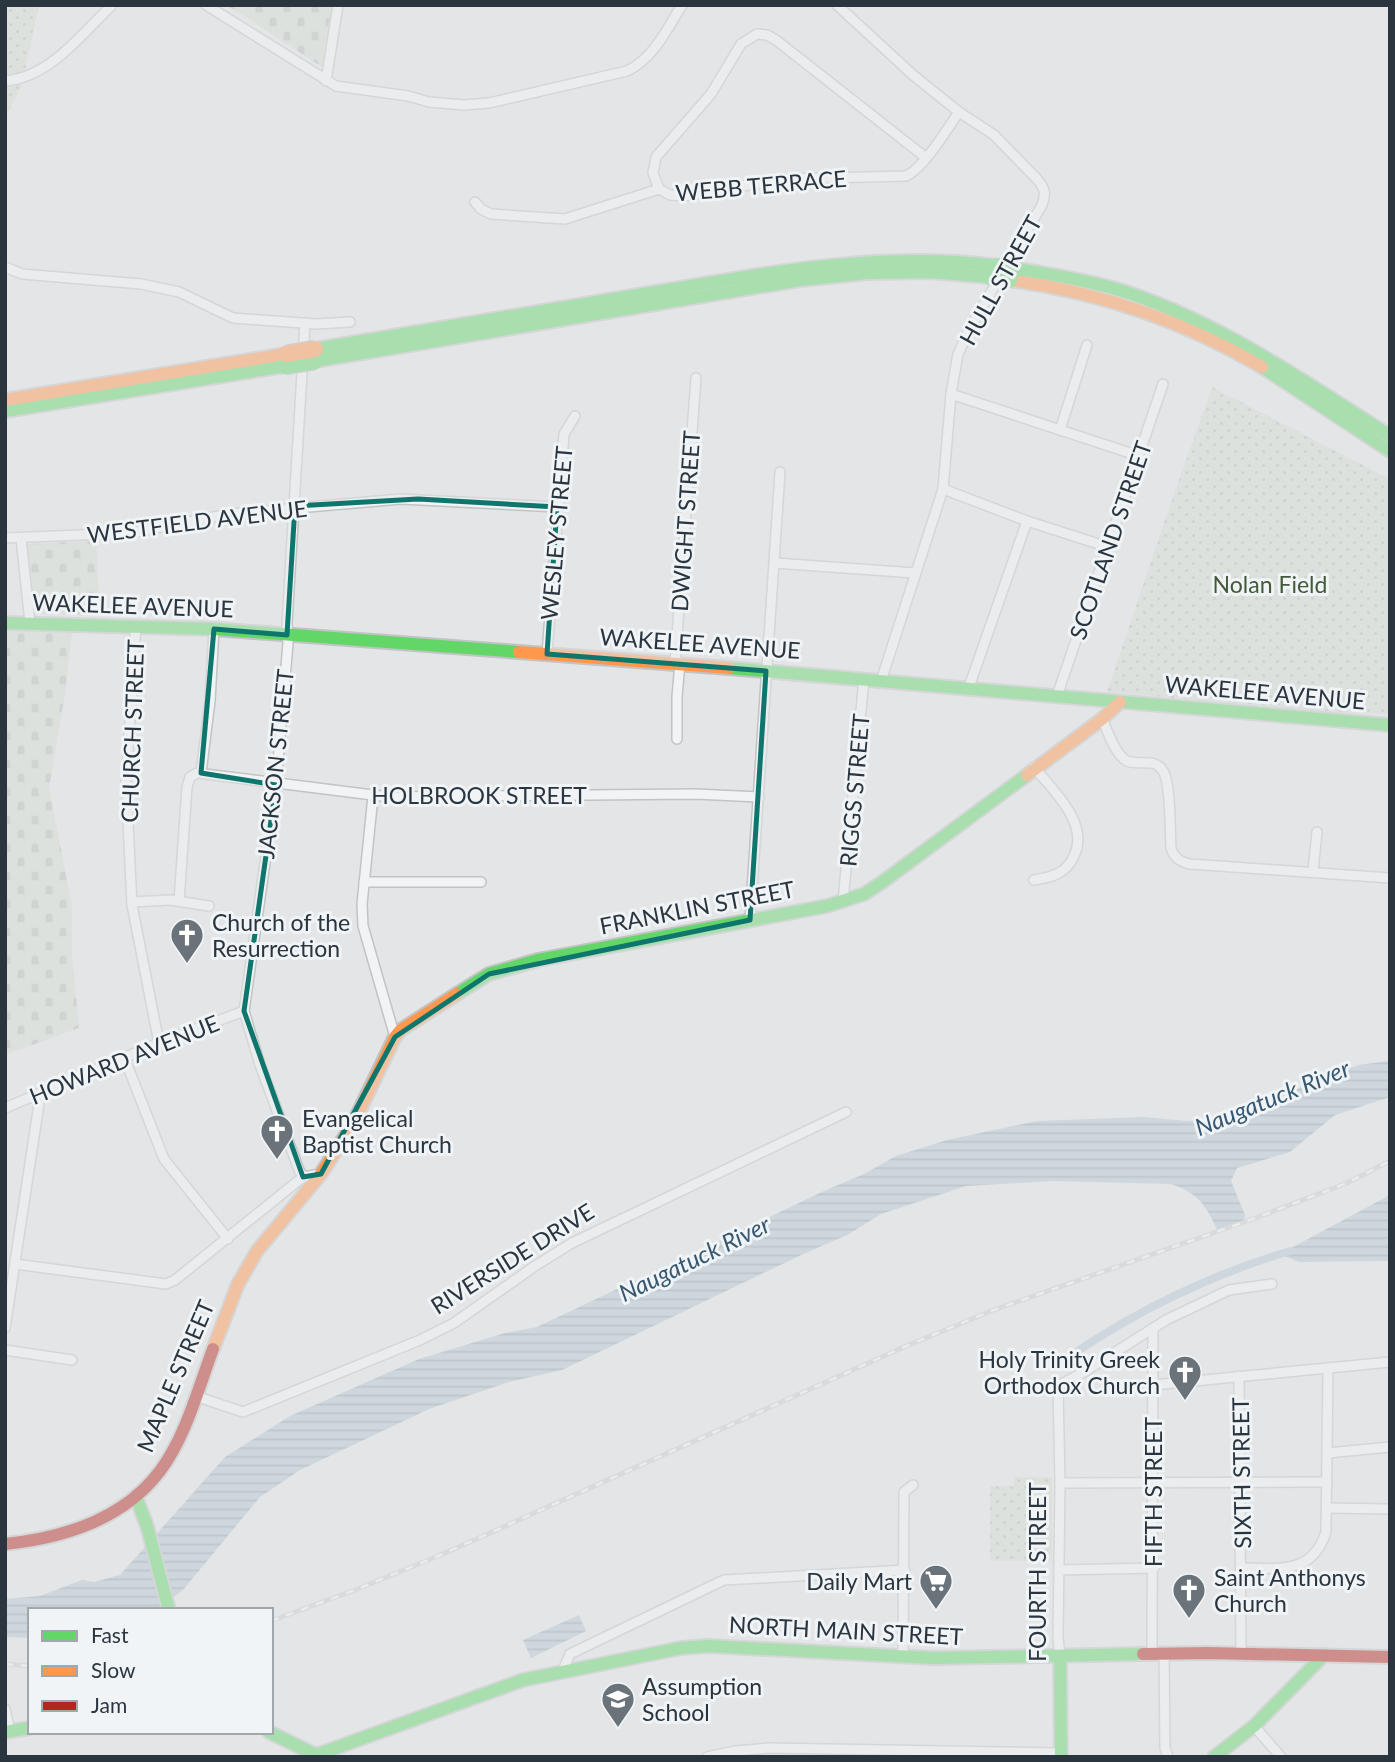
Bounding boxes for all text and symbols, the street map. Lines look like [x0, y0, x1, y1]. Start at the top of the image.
street label: WEBB TERRACE [674, 164, 848, 206]
street label: HULL STREET [953, 210, 1047, 350]
street label: DWIGHT STREET [665, 429, 705, 612]
street label: SCOTLAND STREET [1063, 437, 1157, 643]
street label: WESLEY STREET [534, 444, 578, 621]
street label: WESTFIELD AVENUE [85, 494, 309, 548]
park label: Nolan Field [1213, 570, 1327, 598]
street label: WAKELEE AVENUE [32, 587, 234, 623]
street label: WAKELEE AVENUE [599, 622, 801, 664]
street label: CHURCH STREET [115, 638, 149, 823]
street label: JACKSON STREET [251, 668, 299, 860]
street label: WAKELEE AVENUE [1163, 669, 1367, 715]
street label: RIGGS STREET [833, 712, 875, 868]
street label: HOLBROOK STREET [371, 781, 587, 809]
street label: FRANKLIN STREET [597, 874, 797, 940]
place label: Church of the Resurrection [212, 908, 350, 962]
church icon: Church of the Resurrection [168, 916, 206, 965]
street label: HOWARD AVENUE [25, 1008, 223, 1110]
water label: Naugatuck River [1190, 1052, 1354, 1141]
place label: Evangelical Baptist Church [302, 1104, 452, 1158]
church icon: Evangelical Baptist Church [258, 1112, 296, 1161]
street label: RIVERSIDE DRIVE [425, 1197, 599, 1319]
water label: Naugatuck River [614, 1209, 775, 1307]
street label: MAPLE STREET [130, 1295, 220, 1456]
place label: Holy Trinity Greek Orthodox Church [979, 1345, 1160, 1399]
church icon: Holy Trinity Greek Orthodox Church [1166, 1353, 1204, 1402]
street label: SIXTH STREET [1226, 1397, 1256, 1549]
street label: FIFTH STREET [1139, 1417, 1167, 1567]
street label: FOURTH STREET [1023, 1482, 1051, 1662]
supermarket icon: Daily Mart [917, 1562, 955, 1611]
place label: Saint Anthonys Church [1214, 1563, 1366, 1617]
place label: Daily Mart [806, 1567, 913, 1595]
church icon: Saint Anthonys Church [1170, 1571, 1208, 1620]
legend [28, 1608, 273, 1734]
street label: NORTH MAIN STREET [728, 1610, 964, 1650]
text: Fast [91, 1622, 129, 1647]
text: Slow [91, 1657, 136, 1682]
place label: Assumption School [642, 1672, 762, 1726]
school or university icon: Assumption School [599, 1680, 637, 1729]
text: Jam [91, 1692, 127, 1717]

